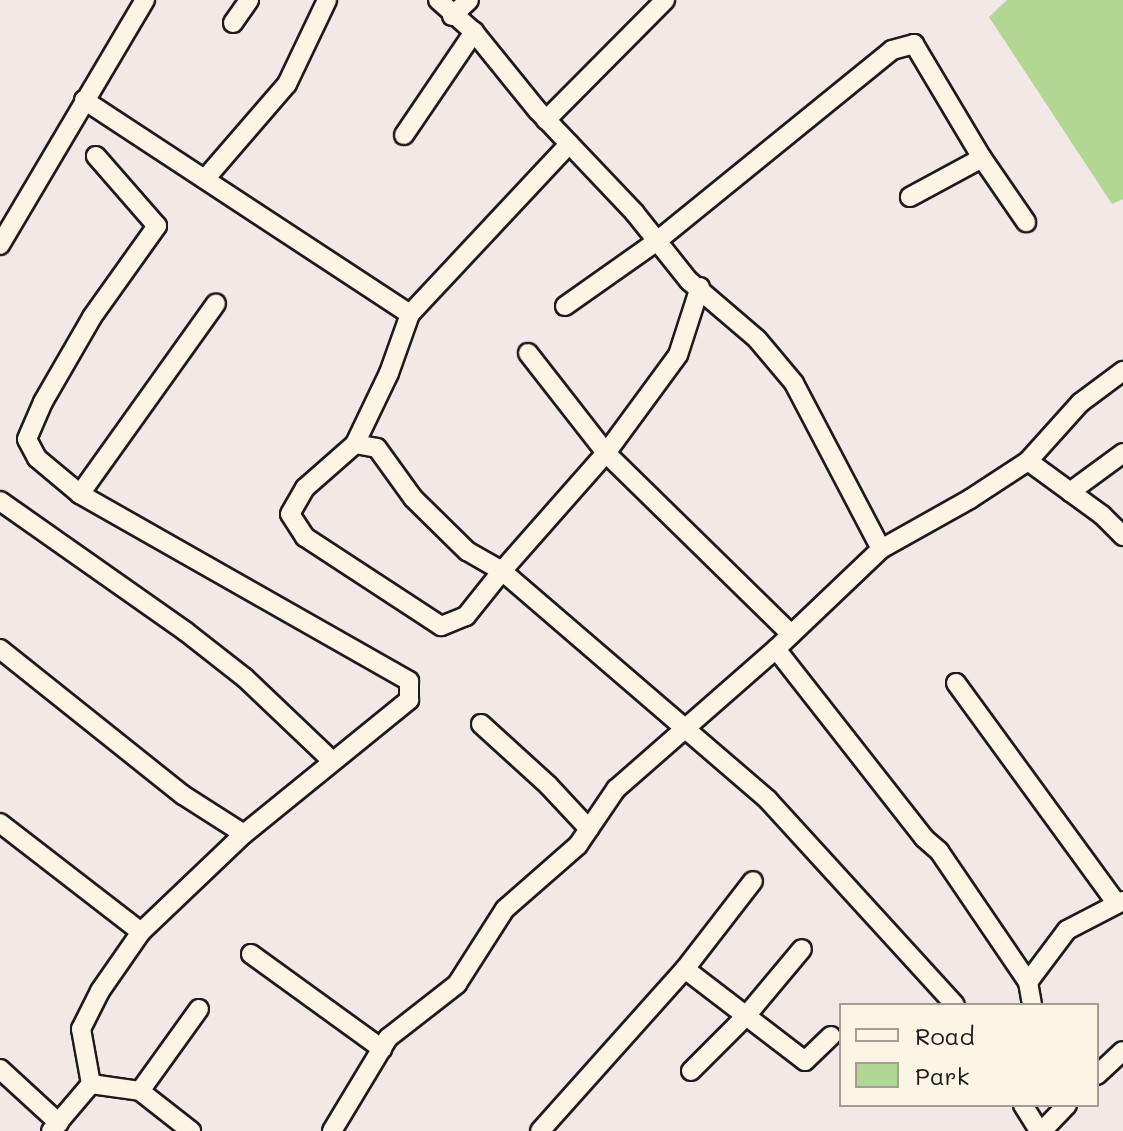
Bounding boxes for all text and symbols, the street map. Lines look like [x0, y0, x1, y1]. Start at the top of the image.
legend [839, 1003, 1099, 1107]
text: Road [915, 1020, 975, 1051]
text: Park [915, 1060, 969, 1091]

